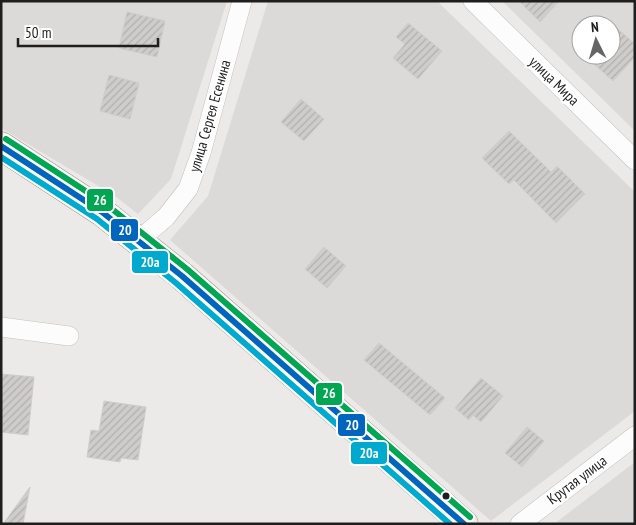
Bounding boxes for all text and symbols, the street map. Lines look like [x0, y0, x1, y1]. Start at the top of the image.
scale bar [18, 15, 158, 47]
north arrow [571, 15, 621, 65]
text: N [590, 18, 599, 36]
text: 50 m [25, 23, 51, 42]
street label: улица Мира [525, 52, 583, 109]
street label: улица Сергея Есенина [184, 58, 235, 174]
line badge: 26 [86, 188, 114, 212]
text: 26 [93, 191, 107, 209]
line badge: 20 [110, 218, 139, 242]
text: 20 [118, 221, 132, 239]
line badge: 20а [131, 250, 169, 274]
text: 20а [140, 253, 160, 271]
line badge: 26 [315, 382, 343, 406]
text: 26 [322, 384, 336, 402]
line badge: 20 [337, 413, 366, 437]
text: 20 [345, 416, 359, 434]
line badge: 20а [350, 441, 388, 465]
text: 20а [359, 444, 379, 462]
street label: Крутая улица [543, 451, 610, 508]
unlabelled marker [441, 491, 451, 501]

